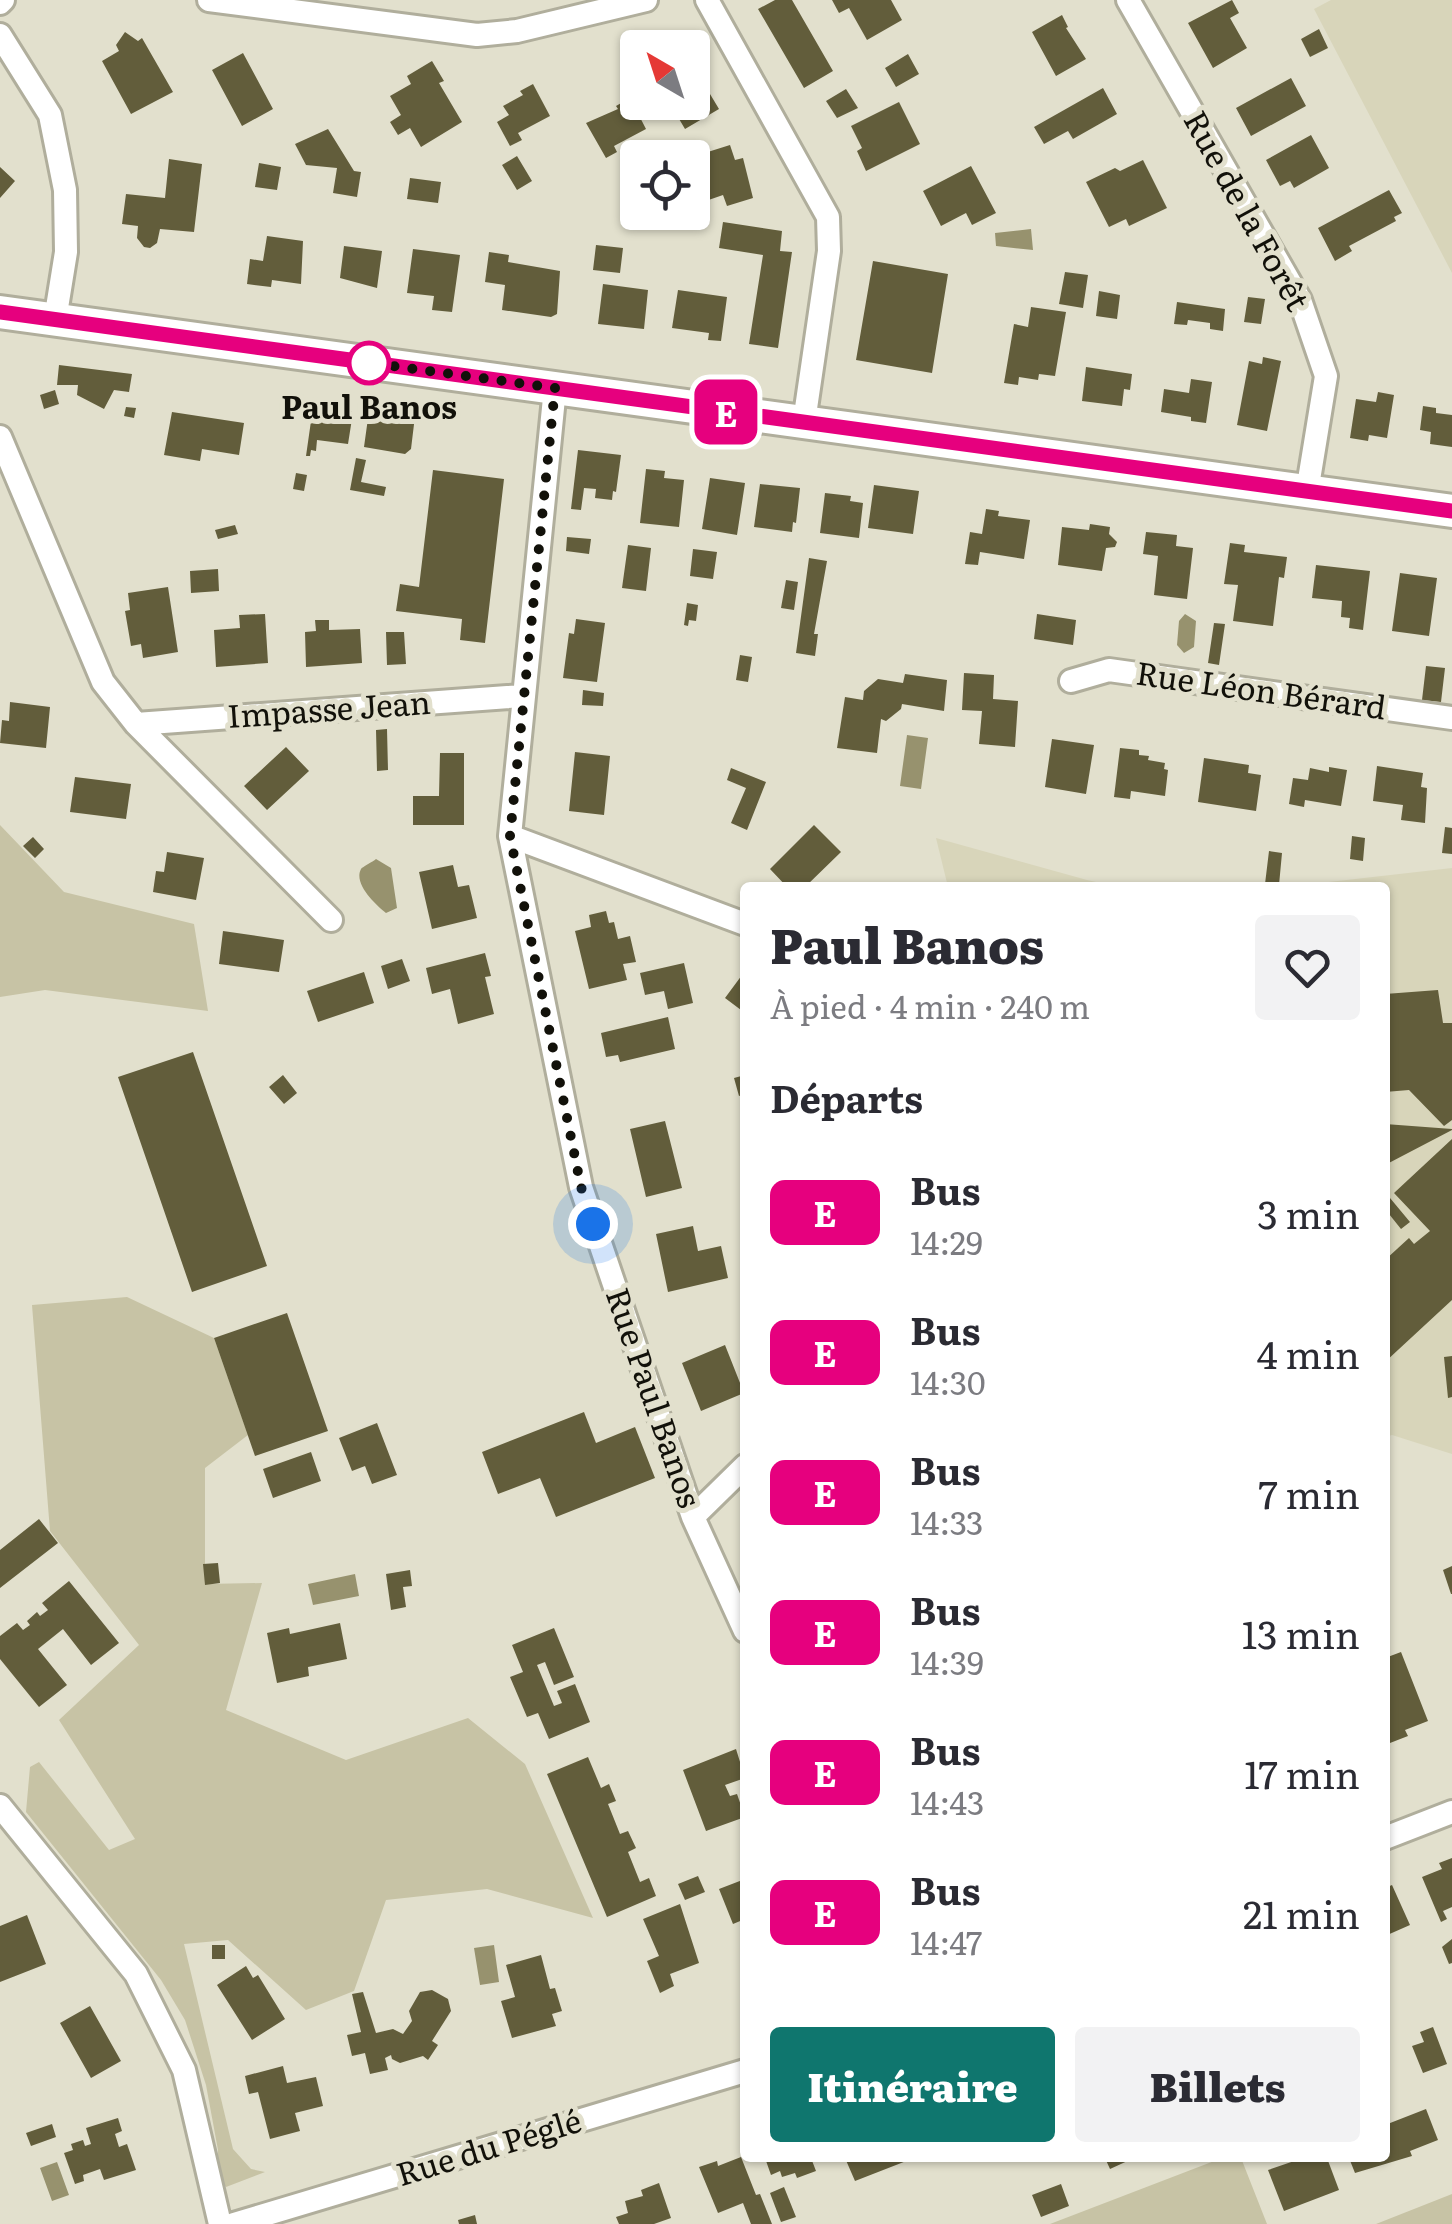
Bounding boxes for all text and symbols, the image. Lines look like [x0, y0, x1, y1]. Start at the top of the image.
north arrow [620, 30, 710, 120]
map controls [620, 30, 710, 230]
street label: Rue de la Forêt [1174, 101, 1324, 318]
button: locate [620, 140, 710, 230]
marker: Paul Banos [348, 342, 390, 384]
line badge: E [694, 380, 758, 444]
place label: Paul Banos [281, 381, 457, 429]
text: E [714, 386, 738, 438]
street label: Rue Léon Bérard [1133, 647, 1390, 729]
street label: Impasse Jean [226, 676, 432, 738]
text: Paul Banos [770, 908, 1044, 979]
button: heart [1255, 915, 1360, 1020]
text: À pied · 4 min · 240 m [770, 981, 1090, 1029]
text: Départs [770, 1068, 923, 1125]
text: Bus [910, 1160, 981, 1217]
text: 3 min [1257, 1184, 1360, 1241]
text: E [813, 1186, 837, 1238]
your location [568, 1199, 618, 1249]
text: 14:29 [910, 1217, 983, 1265]
street label: Rue Paul Banos [596, 1280, 716, 1514]
text: Bus [910, 1300, 981, 1357]
text: 4 min [1257, 1324, 1360, 1381]
text: E [813, 1326, 837, 1378]
text: 14:30 [910, 1357, 986, 1405]
text: Bus [910, 1440, 981, 1497]
text: 7 min [1258, 1464, 1360, 1521]
text: E [813, 1466, 837, 1518]
text: 14:33 [910, 1497, 983, 1545]
text: Bus [910, 1580, 981, 1637]
text: 13 min [1242, 1604, 1360, 1661]
text: E [813, 1606, 837, 1658]
text: 14:39 [910, 1637, 984, 1685]
text: Bus [910, 1720, 981, 1777]
text: 17 min [1244, 1744, 1360, 1801]
text: E [813, 1746, 837, 1798]
text: 14:43 [910, 1777, 984, 1825]
text: Bus [910, 1860, 981, 1917]
text: 21 min [1243, 1884, 1360, 1941]
text: E [813, 1886, 837, 1938]
text: 14:47 [910, 1917, 982, 1965]
button: Itinéraire [770, 2027, 1055, 2142]
button: Billets [1075, 2027, 1360, 2142]
street label: Rue du Péglé [390, 2094, 587, 2196]

